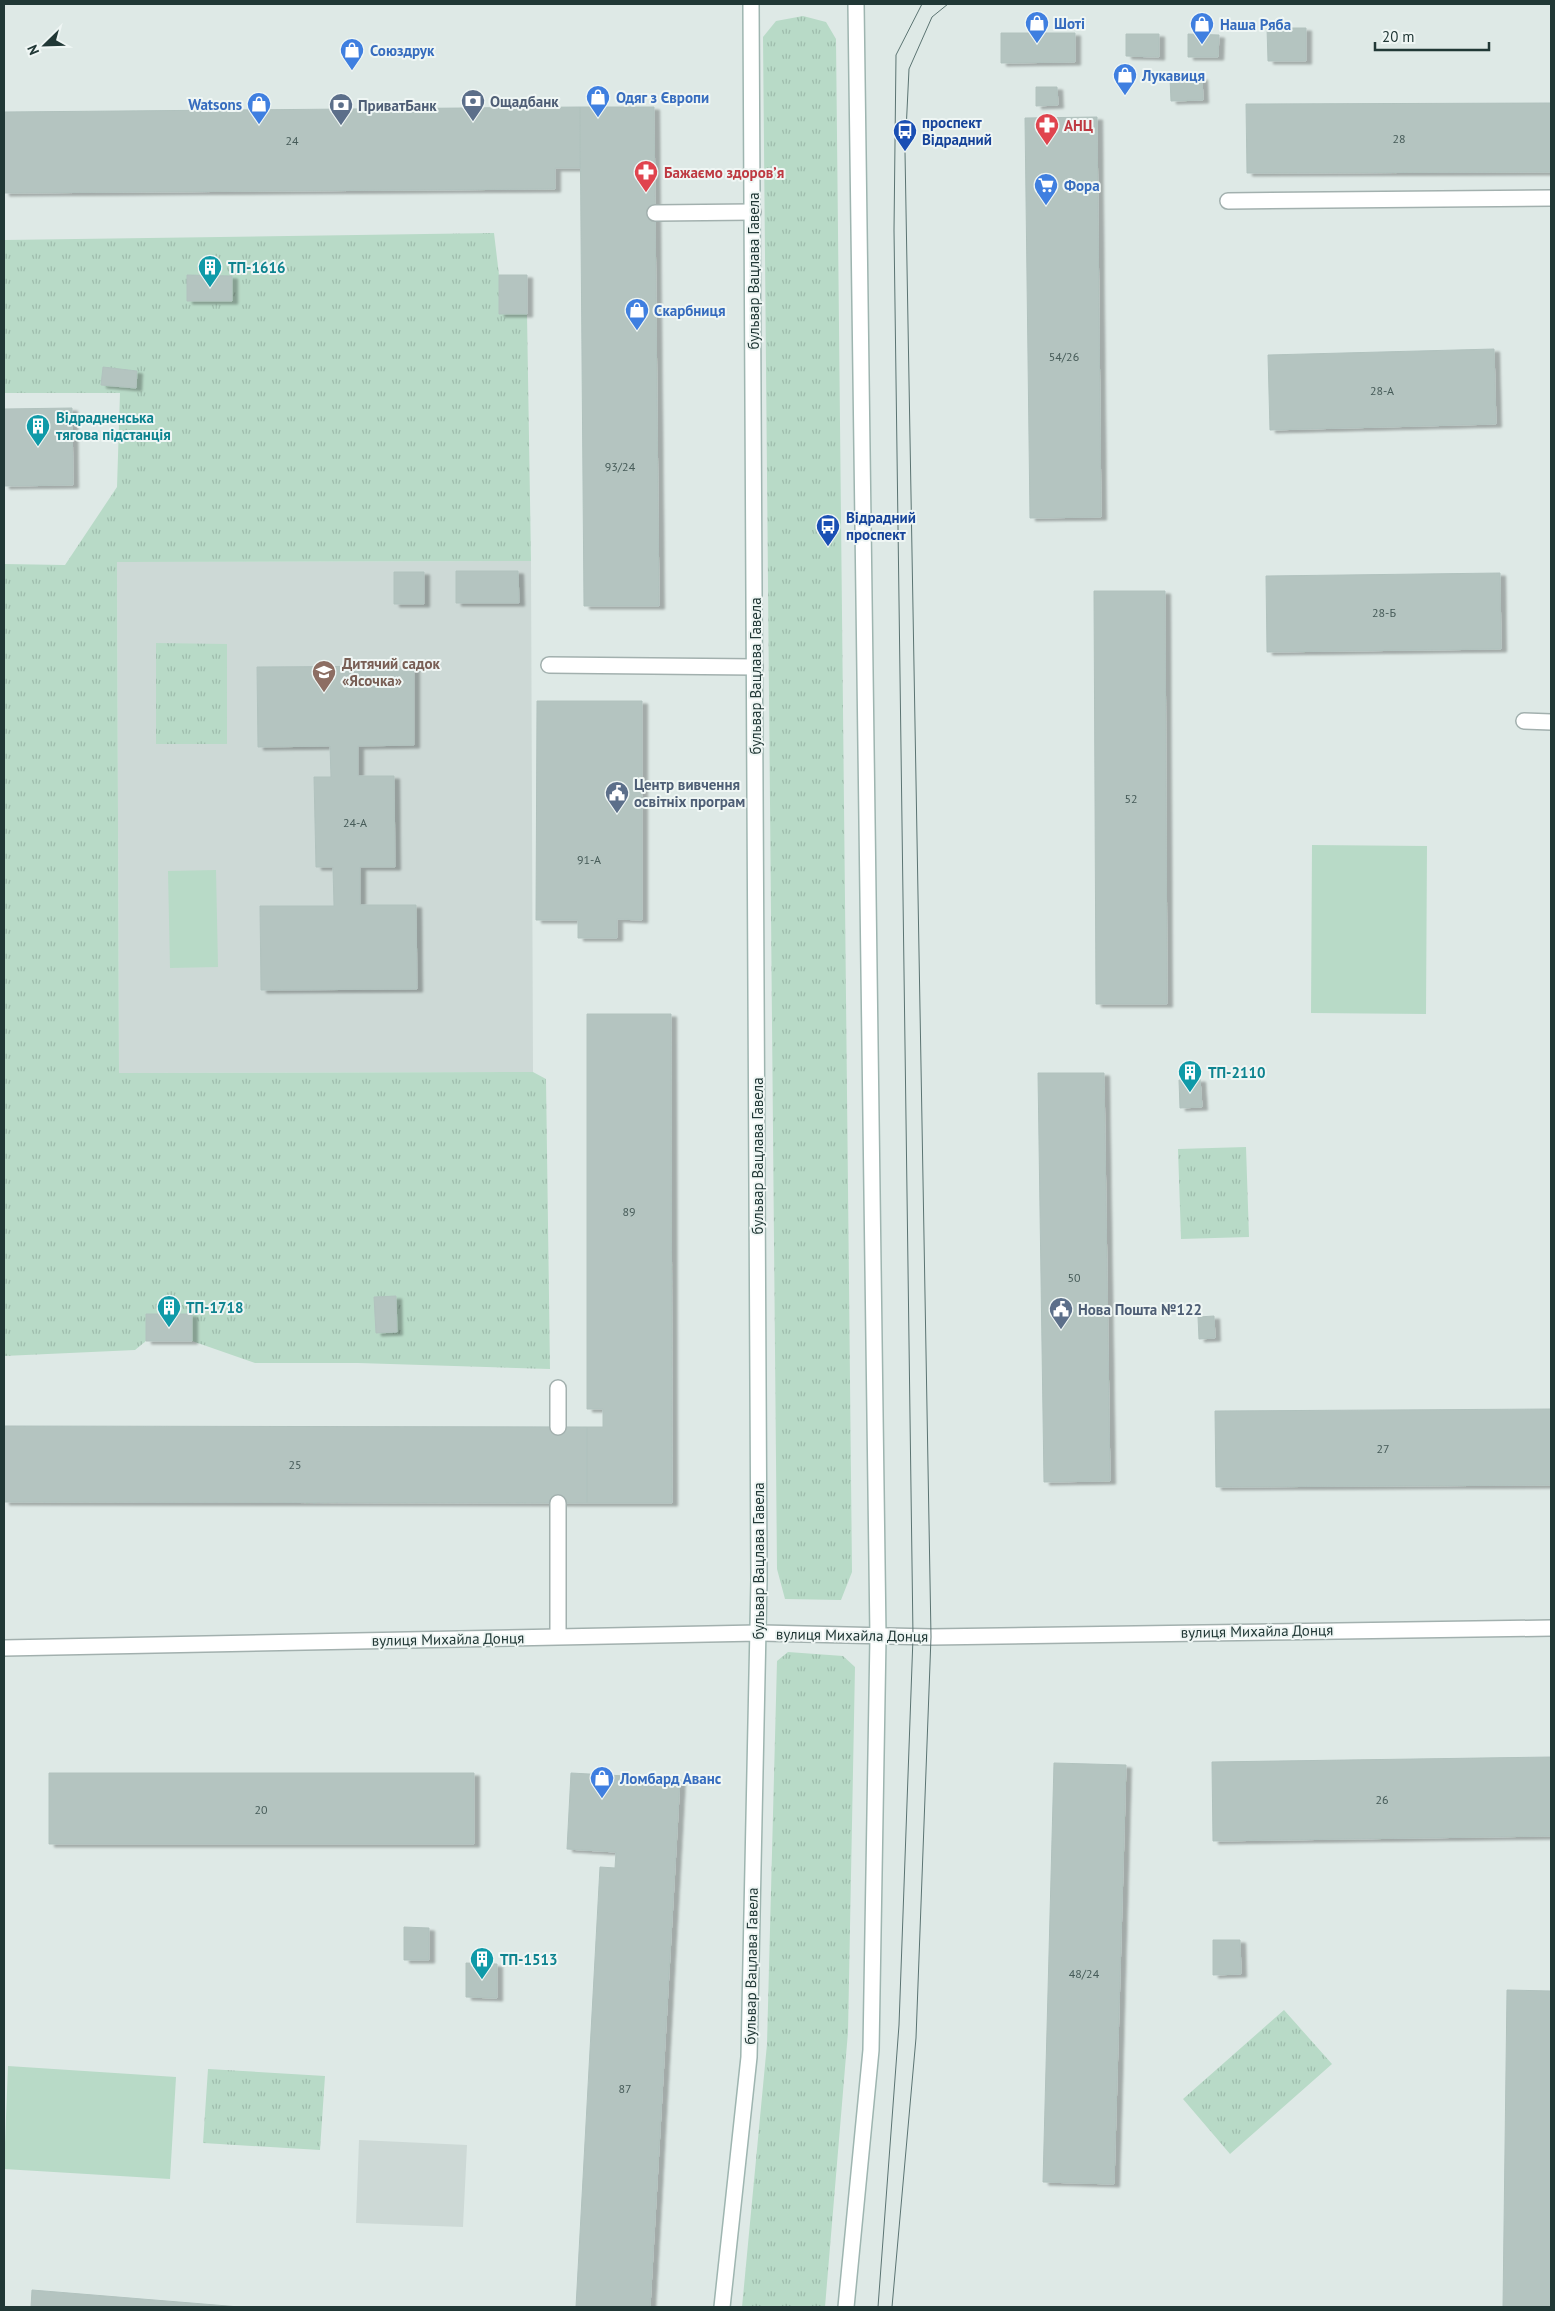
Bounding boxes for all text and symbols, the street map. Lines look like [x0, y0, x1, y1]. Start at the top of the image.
shop icon: Шоті [1024, 10, 1050, 44]
shop icon: Наша Ряба [1189, 11, 1215, 45]
place label: Шоті [1054, 14, 1085, 33]
place label: Наша Ряба [1220, 15, 1291, 34]
north arrow [20, 20, 70, 70]
scale bar [1375, 20, 1489, 52]
text: 20 m [1382, 27, 1415, 46]
shop icon: Союздрук [339, 37, 365, 71]
place label: Союздрук [370, 41, 435, 60]
text: N [23, 42, 43, 58]
shop icon: Лукавиця [1112, 62, 1138, 96]
place label: Лукавиця [1141, 66, 1205, 85]
shop icon: Одяг з Європи [585, 84, 611, 118]
bank icon: Ощадбанк [460, 88, 486, 122]
place label: Одяг з Європи [616, 88, 709, 107]
shop icon: Watsons [246, 91, 272, 125]
bank icon: ПриватБанк [328, 92, 354, 126]
place label: Ощадбанк [490, 92, 559, 111]
place label: Watsons [188, 95, 242, 114]
place label: ПриватБанк [358, 96, 437, 115]
pharmacy icon: АНЦ [1034, 112, 1060, 146]
place label: проспект Відрадний [922, 113, 992, 149]
place label: АНЦ [1064, 116, 1093, 135]
bus stop icon: проспект Відрадний [892, 118, 918, 152]
house number: 28 [1392, 131, 1406, 146]
house number: 24 [285, 133, 299, 148]
pharmacy icon: Бажаємо здоровʼя [633, 159, 659, 193]
place label: Бажаємо здоровʼя [664, 163, 784, 182]
supermarket icon: Фора [1033, 172, 1059, 206]
place label: Фора [1064, 176, 1100, 195]
street label: бульвар Вацлава Гавела [744, 192, 763, 350]
building icon: ТП-1616 [197, 254, 223, 288]
place label: ТП-1616 [228, 258, 286, 277]
shop icon: Скарбниця [624, 297, 650, 331]
place label: Скарбниця [654, 301, 725, 320]
house number: 54/26 [1049, 349, 1079, 364]
house number: 28-А [1370, 383, 1394, 398]
place label: Відрадненська тягова підстанція [56, 408, 171, 444]
building icon: Відрадненська тягова підстанція [25, 413, 51, 447]
house number: 93/24 [605, 459, 636, 474]
place label: Відрадний проспект [846, 508, 916, 544]
bus stop icon: Відрадний проспект [815, 513, 841, 547]
street label: бульвар Вацлава Гавела [746, 597, 765, 755]
house number: 28-Б [1372, 605, 1396, 620]
place label: Дитячий садок «Ясочка» [342, 654, 441, 690]
school or university icon: Дитячий садок «Ясочка» [311, 659, 337, 693]
place label: Центр вивчення освітніх програм [634, 775, 745, 811]
public building icon: Центр вивчення освітніх програм [604, 780, 630, 814]
house number: 52 [1124, 791, 1138, 806]
house number: 24-А [343, 815, 367, 830]
house number: 91-А [577, 852, 601, 867]
building icon: ТП-2110 [1177, 1059, 1203, 1093]
place label: ТП-2110 [1208, 1063, 1266, 1082]
street label: бульвар Вацлава Гавела [748, 1077, 767, 1235]
house number: 89 [622, 1204, 636, 1219]
house number: 50 [1067, 1270, 1081, 1285]
building icon: ТП-1718 [156, 1294, 182, 1328]
public building icon: Нова Пошта №122 [1048, 1296, 1074, 1330]
place label: ТП-1718 [186, 1298, 244, 1317]
place label: Нова Пошта №122 [1078, 1300, 1202, 1319]
house number: 27 [1376, 1441, 1390, 1456]
house number: 25 [288, 1457, 302, 1472]
street label: бульвар Вацлава Гавела [749, 1482, 768, 1640]
street label: вулиця Михайла Донця [1181, 1620, 1333, 1642]
street label: вулиця Михайла Донця [776, 1624, 928, 1646]
street label: вулиця Михайла Донця [372, 1628, 524, 1650]
shop icon: Ломбард Аванс [589, 1765, 615, 1799]
place label: Ломбард Аванс [619, 1769, 722, 1788]
house number: 26 [1375, 1792, 1389, 1807]
house number: 20 [254, 1802, 268, 1817]
street label: бульвар Вацлава Гавела [740, 1887, 762, 2045]
building icon: ТП-1513 [469, 1946, 495, 1980]
place label: ТП-1513 [500, 1950, 558, 1969]
house number: 48/24 [1069, 1966, 1100, 1981]
house number: 87 [618, 2081, 632, 2096]

